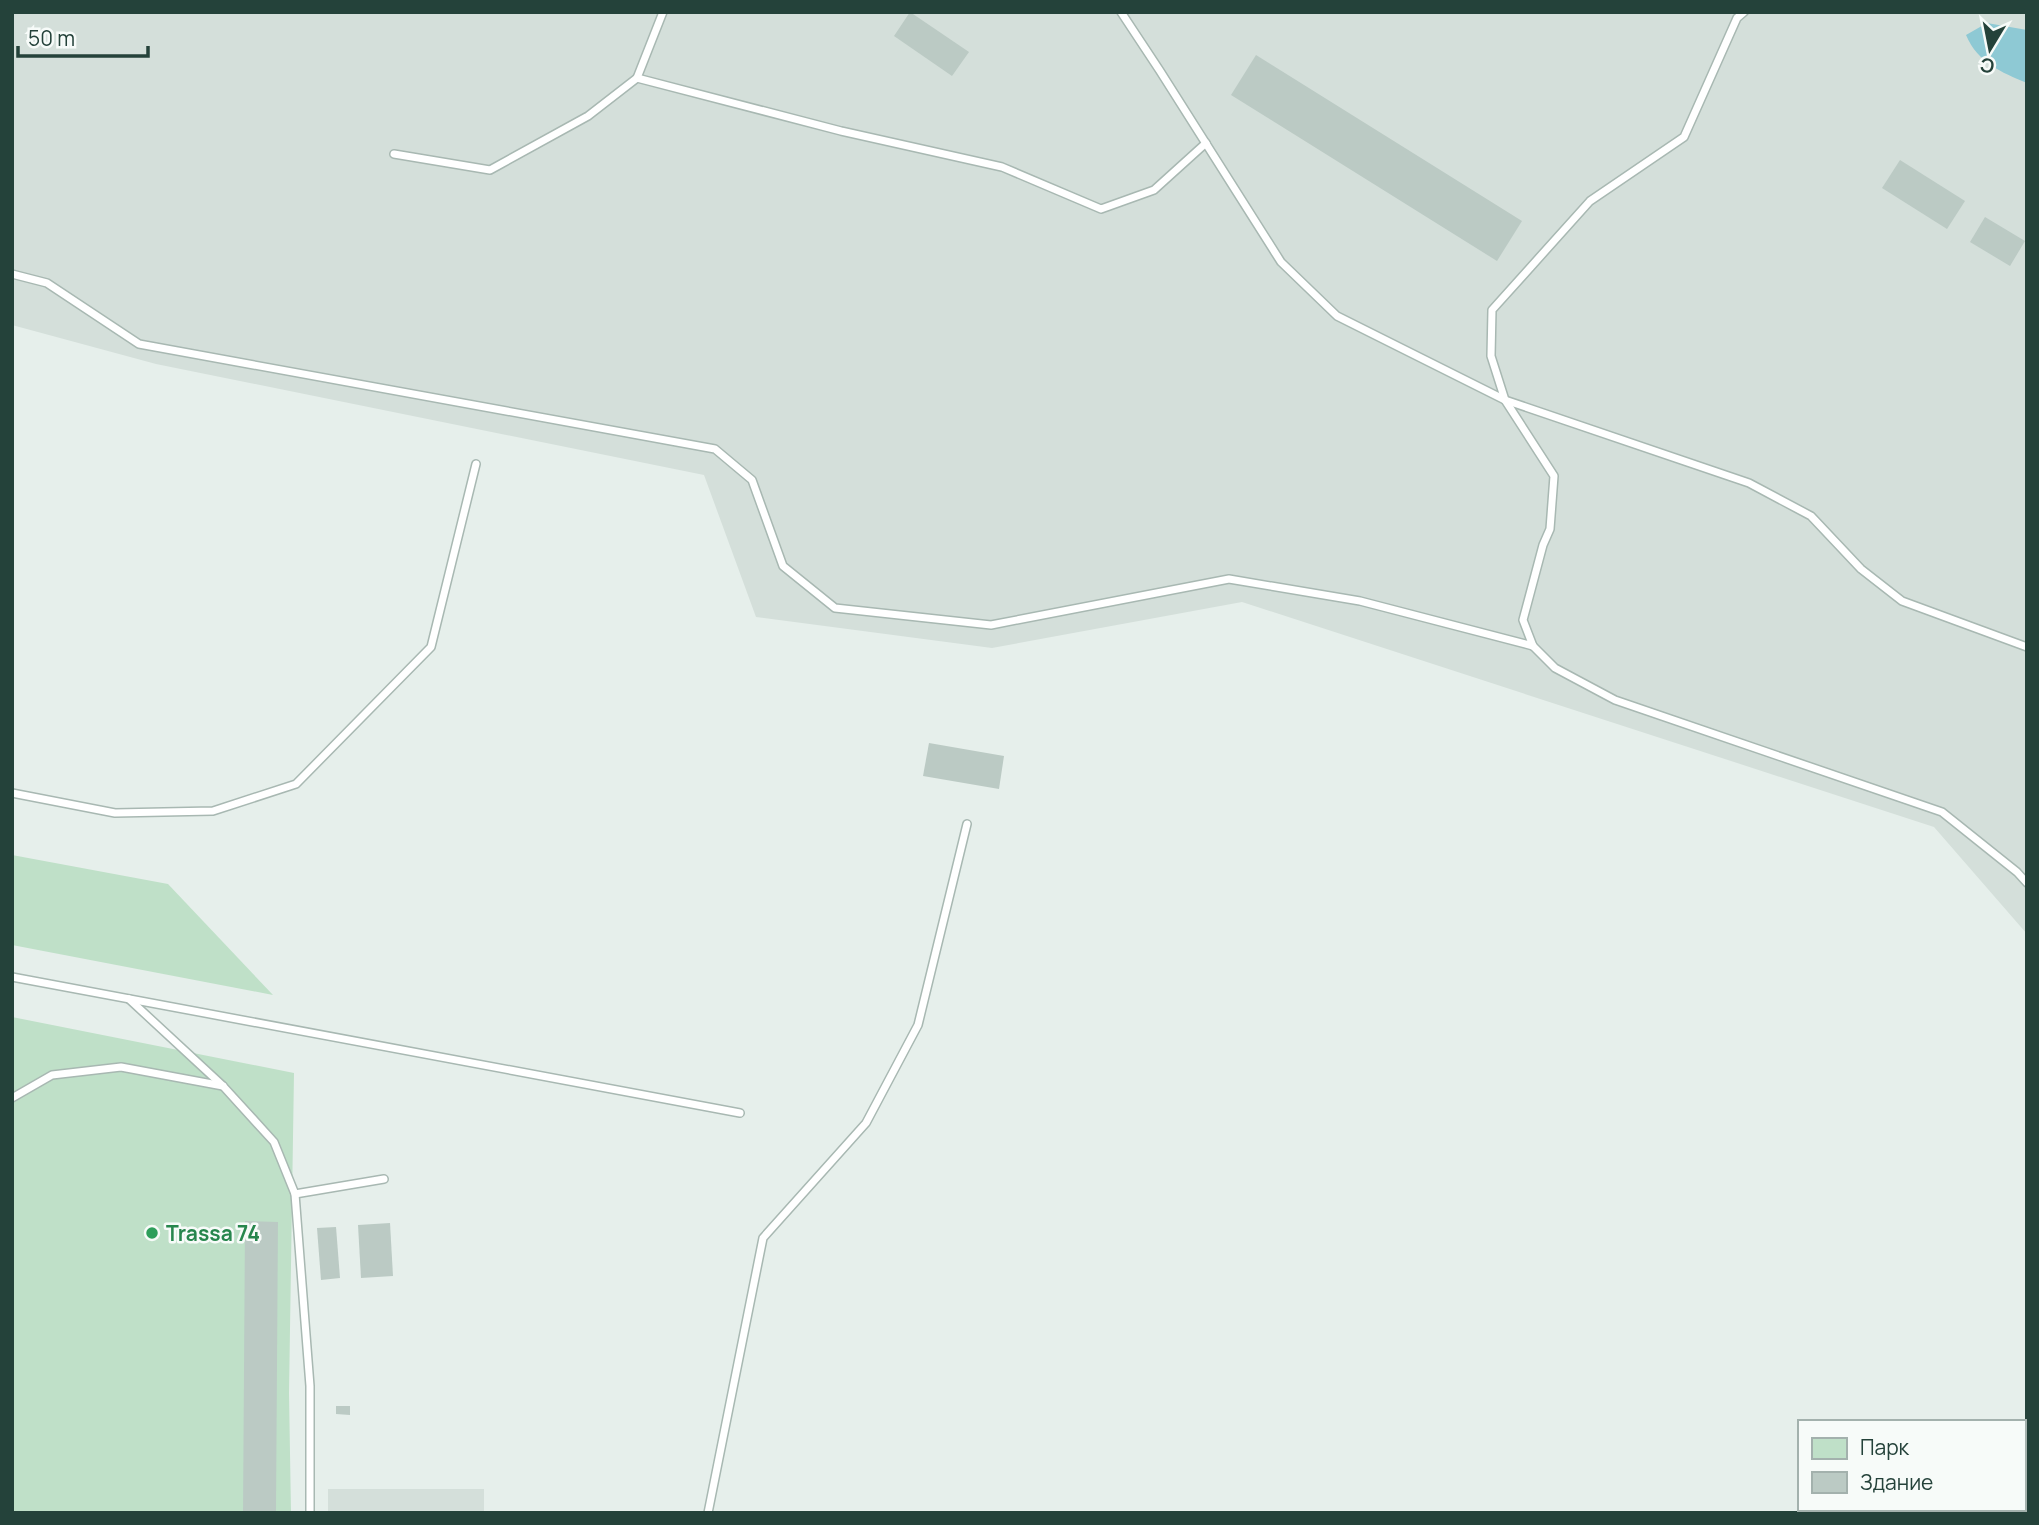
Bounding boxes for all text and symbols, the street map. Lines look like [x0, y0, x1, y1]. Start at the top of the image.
scale bar [18, 14, 147, 58]
north arrow [1955, 14, 2025, 84]
text: 50 m [28, 24, 75, 52]
text: С [1978, 52, 1996, 80]
place label: Trassa 74 [166, 1219, 260, 1247]
marker: Trassa 74 [144, 1225, 160, 1241]
legend [1798, 1420, 2025, 1511]
text: Парк [1860, 1433, 1910, 1461]
text: Здание [1860, 1468, 1933, 1496]

